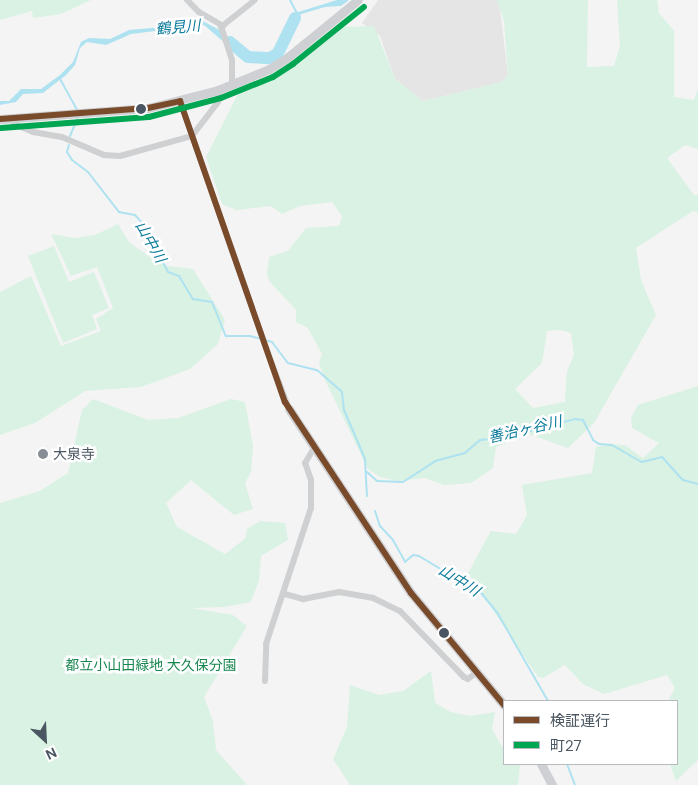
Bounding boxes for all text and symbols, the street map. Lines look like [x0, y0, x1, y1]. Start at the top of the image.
water label: 鶴見川 [155, 17, 201, 39]
unlabelled marker [136, 104, 146, 114]
water label: 山中川 [131, 218, 169, 266]
water label: 善治ヶ谷川 [486, 413, 564, 447]
place label: 大泉寺 [53, 446, 95, 462]
marker: 大泉寺 [37, 448, 49, 460]
water label: 山中川 [435, 561, 483, 601]
unlabelled marker [439, 628, 449, 638]
park label: 都立小山田緑地 大久保分園 [65, 657, 237, 673]
legend [503, 700, 678, 765]
text: 検証運行 [550, 711, 610, 731]
north arrow [20, 715, 70, 765]
text: 町27 [550, 736, 581, 756]
text: N [43, 743, 60, 764]

